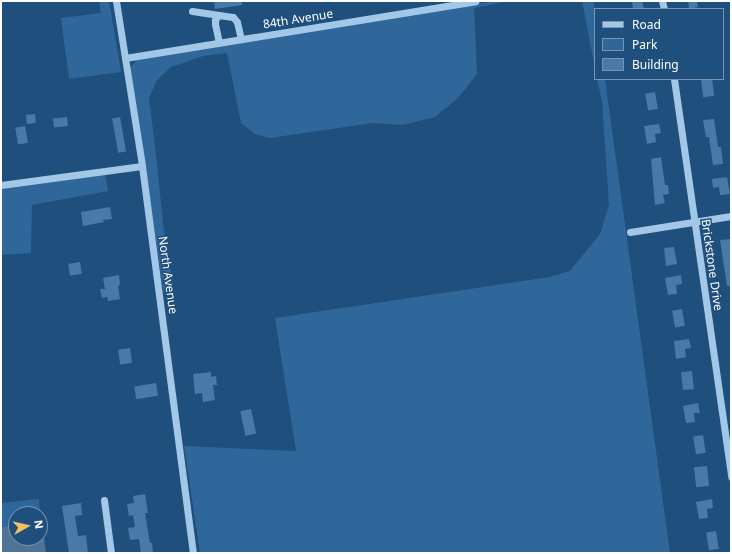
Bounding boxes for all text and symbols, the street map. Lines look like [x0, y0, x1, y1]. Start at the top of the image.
street label: 84th Avenue [262, 6, 334, 32]
legend [594, 8, 724, 80]
text: Road [632, 16, 661, 33]
text: Park [632, 36, 657, 53]
text: Building [632, 56, 679, 73]
street label: Brickstone Drive [698, 218, 726, 312]
street label: North Avenue [155, 235, 181, 315]
north arrow [8, 506, 48, 546]
text: N [31, 519, 47, 530]

